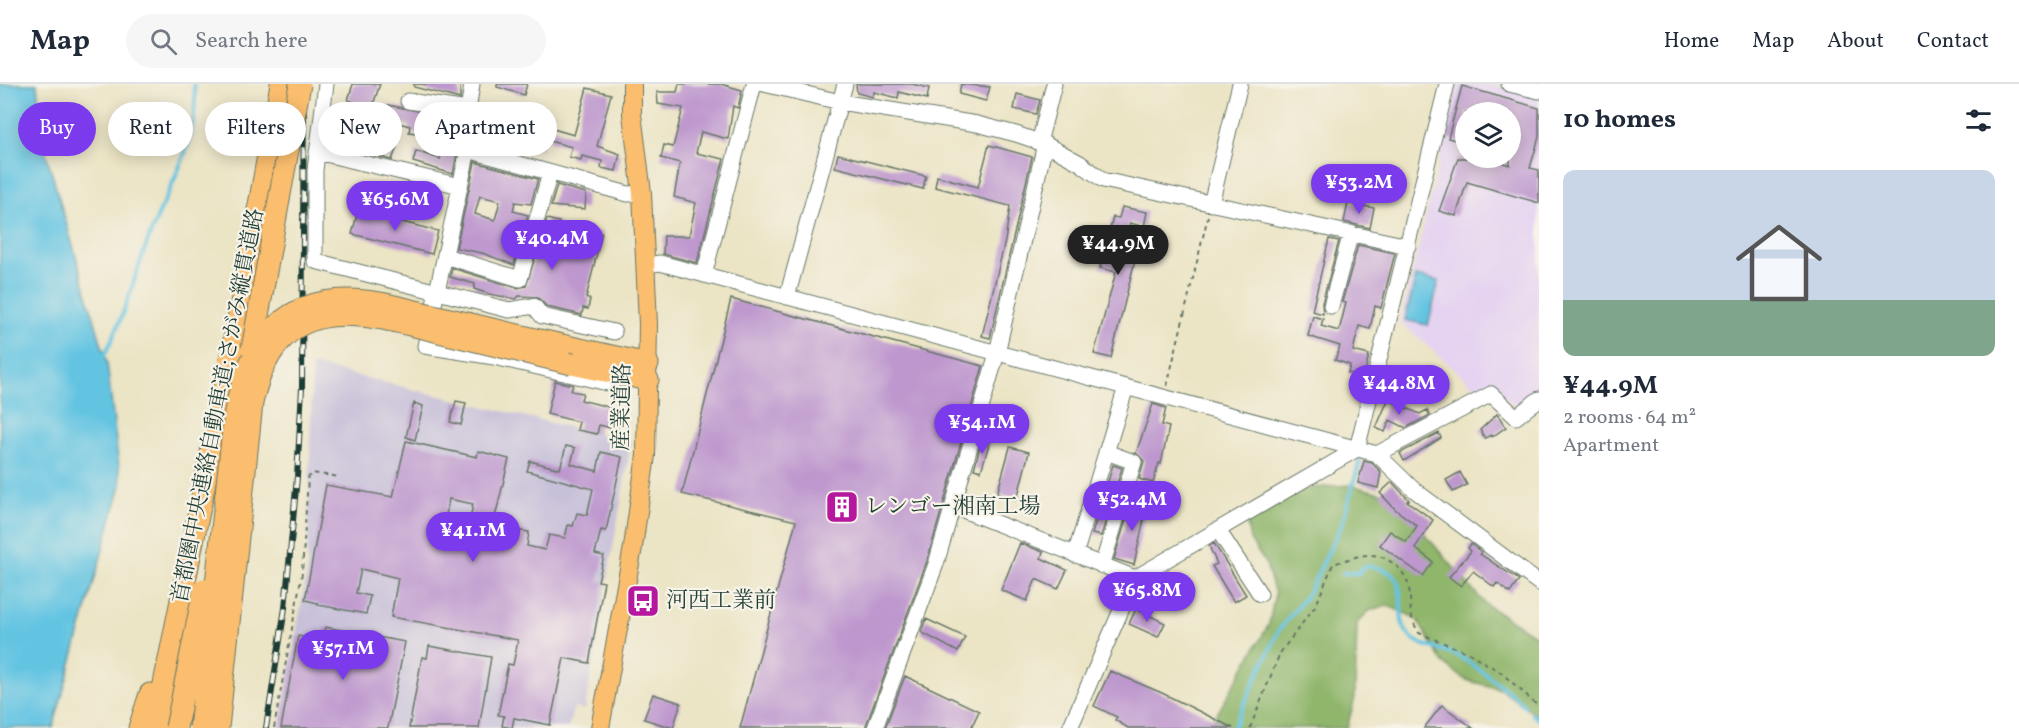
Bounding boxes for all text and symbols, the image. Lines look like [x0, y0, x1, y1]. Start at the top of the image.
search box [126, 14, 546, 68]
text: Map [30, 22, 90, 61]
icon: search [147, 25, 180, 58]
text: Search here [195, 26, 308, 57]
text: Home [1664, 27, 1719, 56]
text: Map [1752, 27, 1794, 56]
text: About [1827, 27, 1884, 56]
text: Contact [1917, 27, 1989, 56]
chip: Buy [18, 102, 96, 156]
chip: Rent [108, 102, 193, 156]
chip: Filters [205, 102, 306, 156]
chip: New [318, 102, 402, 156]
chip: Apartment [414, 102, 557, 156]
map controls [1455, 102, 1521, 168]
button: layers [1455, 102, 1521, 168]
text: 10 homes [1563, 102, 1676, 138]
icon: filters [1962, 104, 1995, 137]
pin: ¥53.2M [1310, 164, 1408, 215]
text: ¥53.2M [1325, 169, 1393, 197]
pin: ¥65.6M [346, 181, 444, 232]
text: ¥65.6M [360, 186, 430, 214]
street label: 首都圏中央連絡自動車道;さがみ縦貫道路 [165, 206, 273, 606]
icon: home [1725, 209, 1833, 317]
pin: ¥40.4M [503, 220, 601, 271]
text: ¥40.4M [515, 225, 589, 253]
pin: ¥44.9M [1069, 225, 1167, 276]
text: ¥44.9M [1082, 230, 1154, 258]
street label: 産業道路 [607, 363, 639, 451]
pin: ¥44.8M [1350, 365, 1448, 416]
text: ¥44.9M [1563, 368, 1658, 404]
text: ¥44.8M [1363, 370, 1435, 398]
pin: ¥54.1M [933, 404, 1031, 455]
text: 2 rooms · 64 m² [1563, 404, 1696, 432]
text: ¥54.1M [948, 409, 1016, 437]
text: Apartment [1563, 432, 1659, 460]
pin: ¥52.4M [1083, 481, 1181, 532]
text: ¥52.4M [1097, 486, 1167, 514]
building icon: レンゴー湘南工場 [824, 489, 860, 525]
place label: レンゴー湘南工場 [865, 492, 1040, 523]
pin: ¥41.1M [424, 512, 522, 563]
text: ¥41.1M [440, 517, 506, 545]
pin: ¥65.8M [1098, 572, 1196, 623]
text: ¥65.8M [1112, 577, 1182, 605]
bus stop icon: 河西工業前 [625, 583, 661, 619]
place label: 河西工業前 [666, 586, 776, 617]
pin: ¥57.1M [294, 630, 392, 681]
text: ¥57.1M [312, 635, 374, 663]

